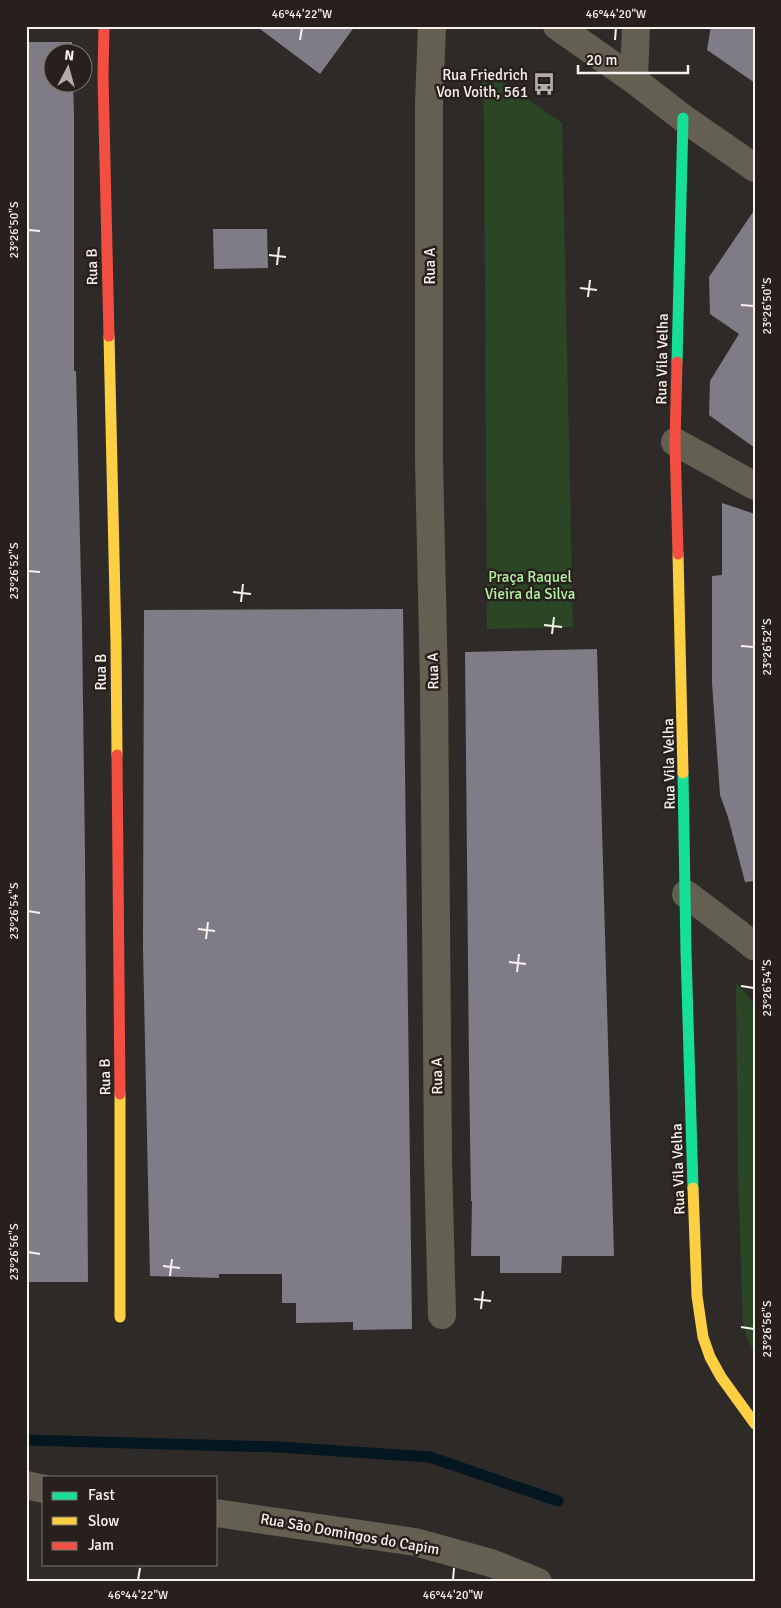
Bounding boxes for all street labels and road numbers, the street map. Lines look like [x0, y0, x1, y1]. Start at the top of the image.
street label: Rua B [83, 248, 101, 286]
street label: Rua A [421, 248, 439, 284]
street label: Rua Vila Velha [652, 313, 672, 405]
street label: Rua A [424, 652, 442, 690]
street label: Rua B [92, 654, 110, 690]
street label: Rua Vila Velha [659, 718, 679, 810]
street label: Rua A [428, 1057, 446, 1095]
street label: Rua B [96, 1058, 114, 1096]
street label: Rua Vila Velha [667, 1123, 689, 1215]
street label: Rua São Domingos do Capim [259, 1509, 441, 1559]

